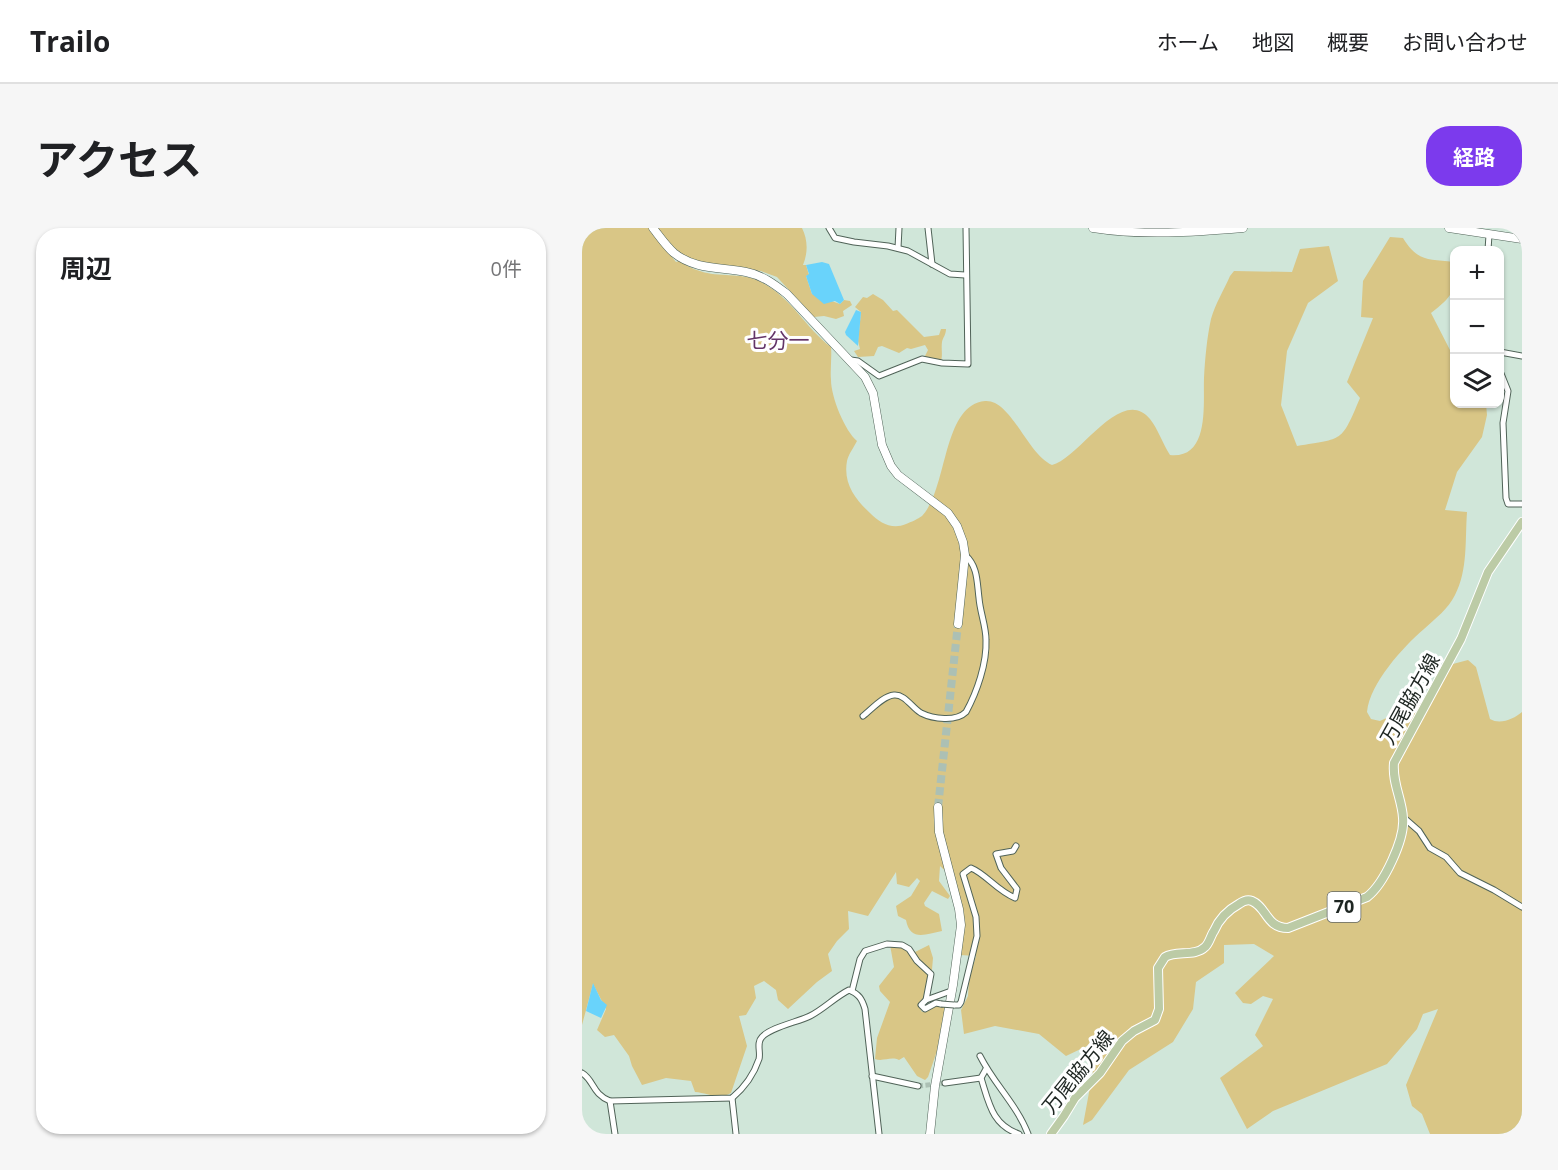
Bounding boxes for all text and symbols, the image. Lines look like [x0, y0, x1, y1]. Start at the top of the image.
text: Trailo [30, 22, 110, 60]
text: ホーム [1157, 28, 1219, 56]
text: 地図 [1252, 28, 1294, 56]
text: 概要 [1327, 28, 1369, 56]
text: お問い合わせ [1402, 28, 1528, 56]
button: 経路 [1426, 126, 1522, 186]
text: アクセス [36, 130, 202, 187]
map controls [1450, 246, 1504, 408]
button: + [1450, 246, 1504, 300]
text: 周辺 [60, 250, 112, 286]
text: 0件 [491, 255, 522, 282]
button: − [1450, 300, 1504, 354]
district label: 七分一 [747, 326, 810, 354]
button: layers [1450, 354, 1504, 408]
street label: 万尾脇方線 [1374, 648, 1446, 749]
road number: 70 [1328, 892, 1360, 922]
street label: 万尾脇方線 [1036, 1024, 1120, 1119]

